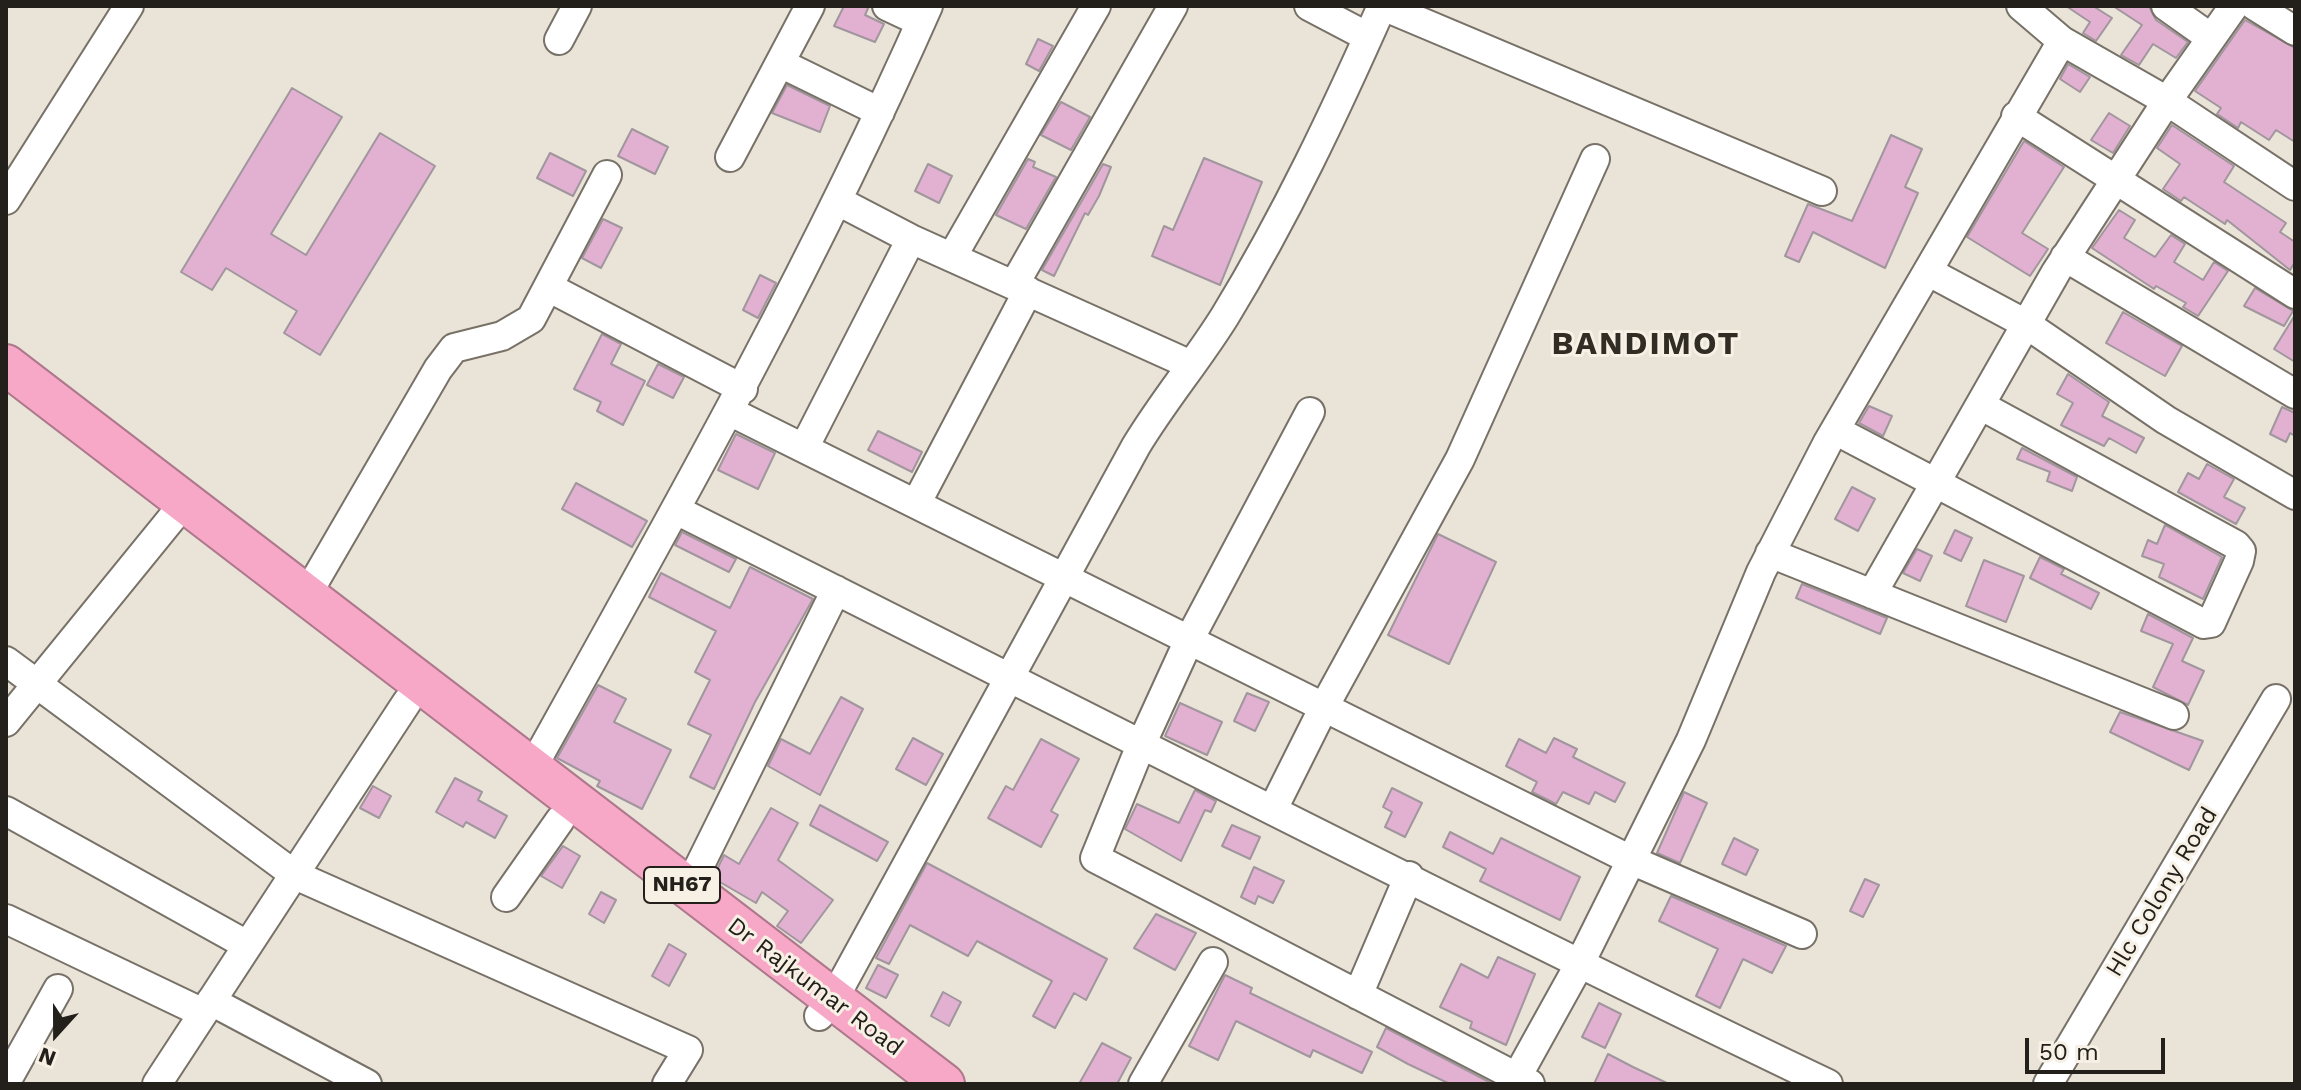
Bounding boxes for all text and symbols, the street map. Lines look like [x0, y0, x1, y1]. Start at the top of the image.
district label: BANDIMOT [1551, 326, 1741, 364]
street label: Hlc Colony Road [2100, 802, 2224, 982]
road number: NH67 [644, 867, 720, 903]
street label: Dr Rajkumar Road [721, 912, 909, 1062]
north arrow [16, 994, 96, 1074]
scale bar [2029, 1022, 2169, 1072]
text: 50 m [2039, 1038, 2099, 1066]
text: N [35, 1042, 59, 1071]

